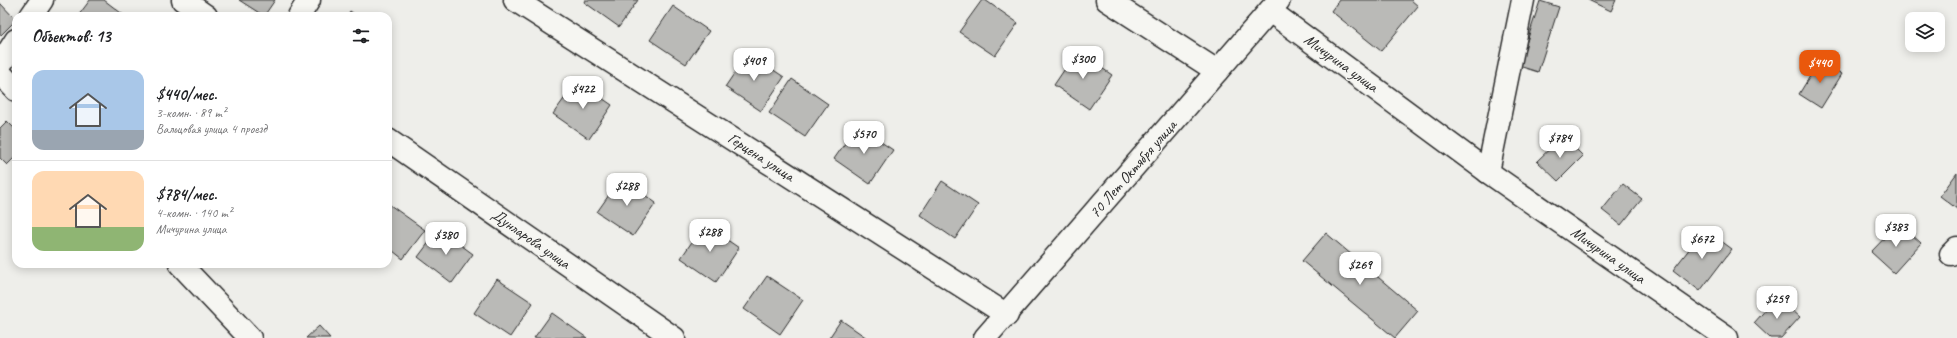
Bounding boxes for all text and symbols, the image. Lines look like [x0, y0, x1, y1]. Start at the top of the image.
map controls [1905, 12, 1945, 52]
button: layers [1905, 12, 1945, 52]
icon: filters [350, 25, 372, 47]
text: Объектов: 13 [32, 26, 111, 47]
street label: Мичурина улица [1300, 29, 1383, 97]
pin: $300 [1059, 46, 1107, 80]
pin: $409 [730, 48, 778, 82]
pin: $440 [1796, 50, 1844, 84]
text: $300 [1071, 51, 1095, 67]
text: $409 [742, 53, 766, 69]
text: $440 [1808, 55, 1832, 71]
pin: $422 [559, 76, 607, 110]
text: $422 [571, 81, 595, 97]
text: $440/мес. [156, 84, 217, 105]
icon: home [64, 86, 112, 134]
text: 3-комн. · 89 m² [156, 105, 226, 121]
street label: 70 Лет Октября улица [1085, 115, 1182, 222]
text: Вальцовая улица 4 проезд [156, 121, 267, 137]
pin: $570 [840, 121, 888, 155]
pin: $784 [1536, 125, 1584, 159]
text: $570 [852, 126, 876, 142]
street label: Герцена улица [724, 128, 799, 187]
text: $784 [1548, 130, 1572, 146]
pin: $288 [603, 173, 651, 207]
text: $288 [615, 178, 639, 194]
text: $784/мес. [156, 184, 217, 205]
icon: home [64, 187, 112, 235]
text: 4-комн. · 140 m² [156, 205, 232, 221]
street label: Дунларова улица [488, 205, 575, 274]
pin: $383 [1872, 214, 1920, 248]
pin: $288 [686, 219, 734, 253]
text: $383 [1884, 219, 1908, 235]
text: Мичурина улица [156, 221, 226, 237]
pin: $380 [422, 222, 470, 256]
street label: Мичурина улица [1567, 222, 1650, 289]
text: $288 [698, 224, 722, 240]
pin: $672 [1678, 226, 1726, 260]
text: $380 [434, 227, 458, 243]
text: $672 [1690, 231, 1714, 247]
pin: $269 [1336, 252, 1384, 286]
text: $269 [1348, 257, 1372, 273]
pin: $259 [1753, 286, 1801, 320]
text: $259 [1765, 291, 1789, 307]

